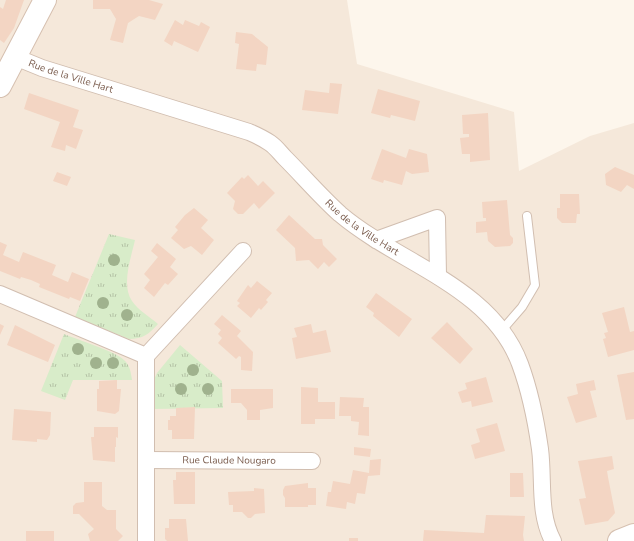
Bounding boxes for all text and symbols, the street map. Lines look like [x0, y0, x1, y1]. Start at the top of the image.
street label: Rue de la Ville Hart [26, 56, 115, 97]
street label: Rue de la Ville Hart [322, 196, 402, 259]
street label: Rue Claude Nougaro [182, 453, 276, 468]

